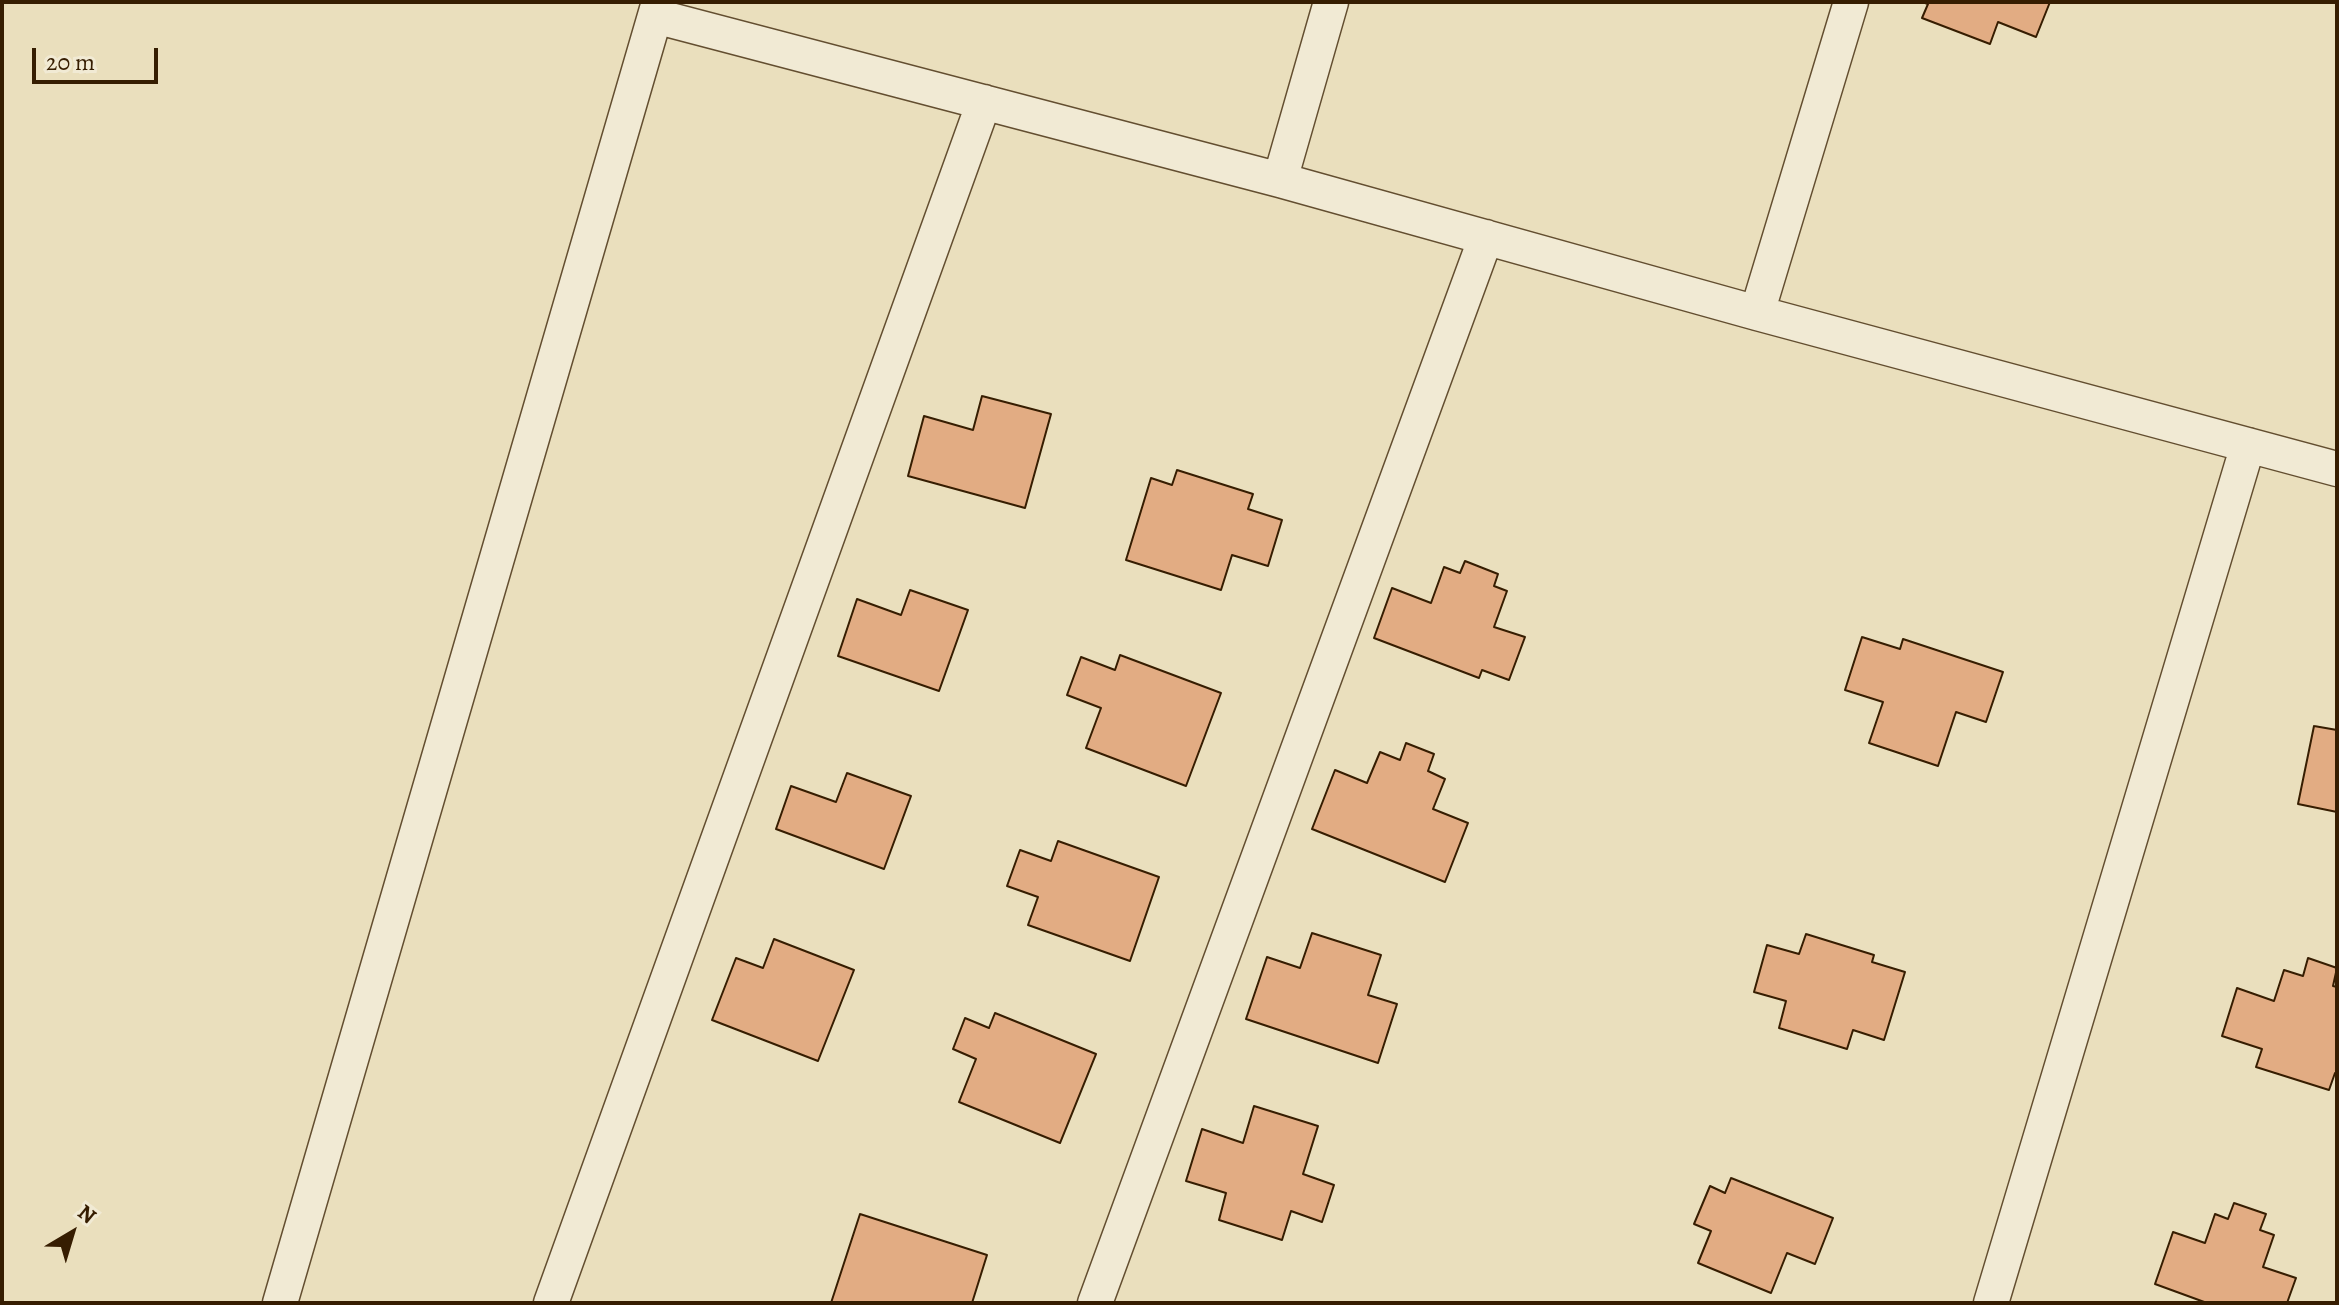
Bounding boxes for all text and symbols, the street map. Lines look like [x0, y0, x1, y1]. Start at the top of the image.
scale bar [36, 32, 162, 82]
text: 20 m [46, 46, 95, 78]
north arrow [32, 1193, 112, 1273]
text: N [71, 1197, 102, 1231]

